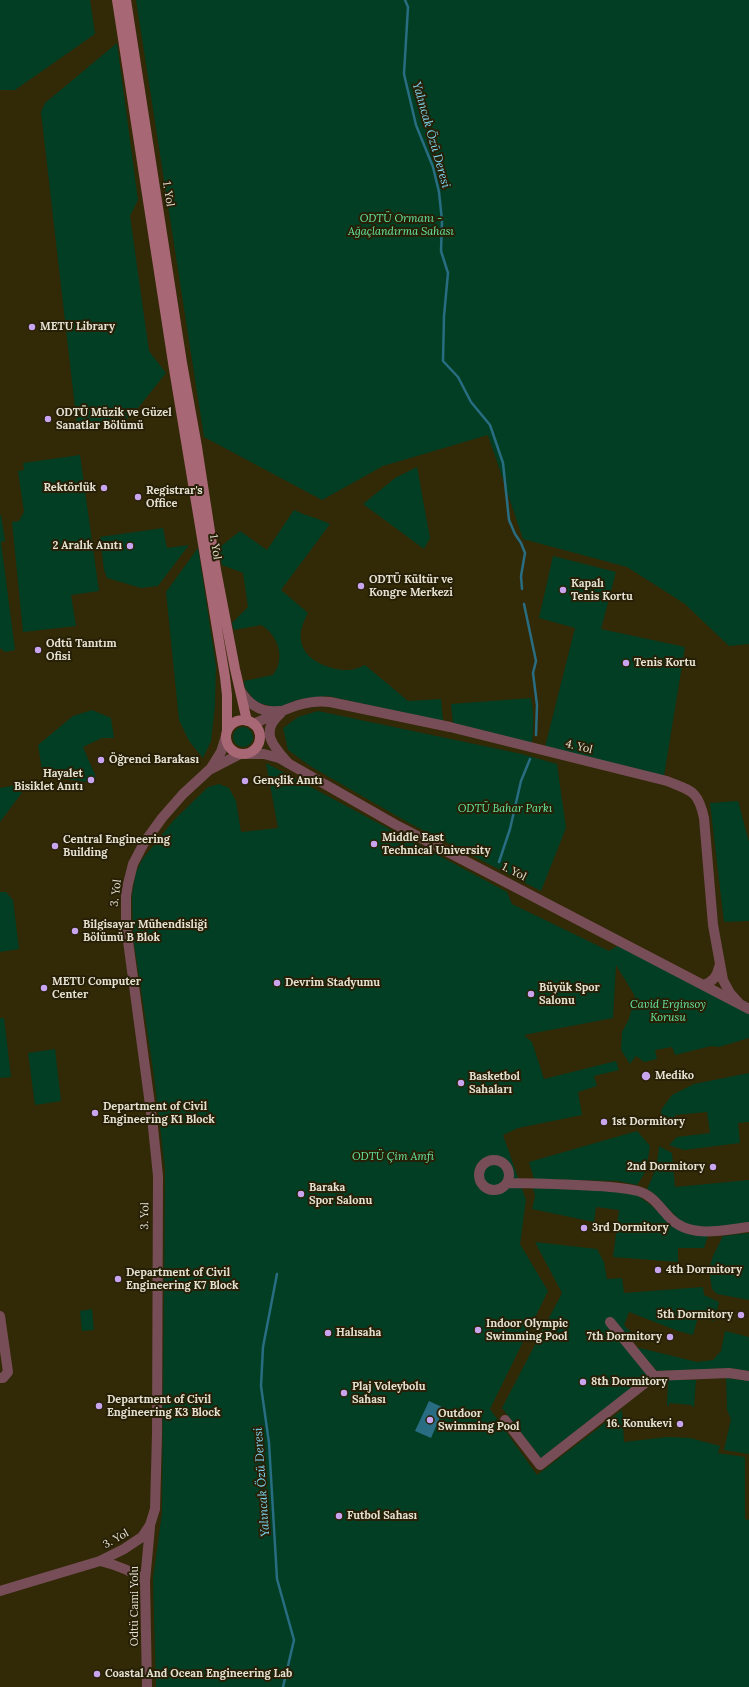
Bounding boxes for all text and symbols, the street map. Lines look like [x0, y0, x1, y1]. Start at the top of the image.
water label: Yalıncak Özü Deresi [409, 80, 453, 190]
street label: 1. Yol [160, 181, 176, 207]
park label: ODTÜ Ormanı - Ağaçlandırma Sahası [348, 212, 454, 238]
place label: METU Library [40, 320, 115, 334]
marker: METU Library [27, 322, 37, 332]
place label: ODTÜ Müzik ve Güzel Sanatlar Bölümü [56, 406, 172, 432]
marker: ODTÜ Müzik ve Güzel Sanatlar Bölümü [43, 414, 53, 424]
place label: Rektörlük [43, 481, 96, 495]
marker: Rektörlük [99, 483, 109, 493]
place label: Registrar's Office [146, 484, 203, 510]
marker: Registrar's Office [133, 492, 143, 502]
street label: 1. Yol [207, 534, 223, 560]
place label: 2 Aralık Anıtı [53, 539, 122, 553]
marker: 2 Aralık Anıtı [125, 541, 135, 551]
place label: ODTÜ Kültür ve Kongre Merkezi [369, 573, 453, 599]
place label: Kapalı Tenis Kortu [571, 577, 633, 603]
marker: ODTÜ Kültür ve Kongre Merkezi [356, 581, 366, 591]
marker: Kapalı Tenis Kortu [558, 585, 568, 595]
place label: Odtü Tanıtım Ofisi [46, 637, 117, 663]
marker: Odtü Tanıtım Ofisi [33, 645, 43, 655]
place label: Tenis Kortu [634, 656, 696, 670]
marker: Tenis Kortu [621, 658, 631, 668]
street label: 4. Yol [564, 737, 594, 757]
place label: Öğrenci Barakası [109, 753, 199, 767]
marker: Öğrenci Barakası [96, 755, 106, 765]
place label: Hayalet Bisiklet Anıtı [14, 767, 83, 793]
place label: Gençlik Anıtı [253, 774, 322, 788]
marker: Hayalet Bisiklet Anıtı [86, 775, 96, 785]
marker: Gençlik Anıtı [240, 776, 250, 786]
park label: ODTÜ Bahar Parkı [458, 802, 552, 816]
place label: Middle East Technical University [382, 831, 490, 857]
place label: Central Engineering Building [63, 833, 170, 859]
marker: Middle East Technical University [369, 839, 379, 849]
marker: Central Engineering Building [50, 841, 60, 851]
street label: 1. Yol [500, 860, 528, 884]
street label: 3. Yol [108, 879, 124, 907]
place label: Bilgisayar Mühendisliği Bölümü B Blok [83, 918, 207, 944]
marker: Bilgisayar Mühendisliği Bölümü B Blok [70, 926, 80, 936]
place label: METU Computer Center [52, 975, 141, 1001]
place label: Devrim Stadyumu [285, 976, 380, 990]
marker: Devrim Stadyumu [272, 978, 282, 988]
place label: Büyük Spor Salonu [539, 981, 600, 1007]
marker: METU Computer Center [39, 983, 49, 993]
marker: Büyük Spor Salonu [526, 989, 536, 999]
park label: Cavid Erginsoy Korusu [630, 998, 706, 1024]
place label: Mediko [655, 1069, 694, 1083]
place label: Basketbol Sahaları [469, 1070, 520, 1096]
marker: Mediko [640, 1070, 652, 1082]
marker: Basketbol Sahaları [456, 1078, 466, 1088]
place label: Department of Civil Engineering K1 Block [103, 1100, 215, 1126]
marker: Department of Civil Engineering K1 Block [90, 1108, 100, 1118]
place label: 1st Dormitory [612, 1115, 685, 1129]
marker: 1st Dormitory [599, 1117, 609, 1127]
park label: ODTÜ Çim Amfi [352, 1150, 434, 1164]
place label: 2nd Dormitory [627, 1160, 705, 1174]
marker: 2nd Dormitory [708, 1162, 718, 1172]
place label: Baraka Spor Salonu [309, 1181, 372, 1207]
marker: Baraka Spor Salonu [296, 1189, 306, 1199]
street label: 3. Yol [138, 1202, 152, 1230]
place label: 3rd Dormitory [592, 1221, 669, 1235]
marker: 3rd Dormitory [579, 1223, 589, 1233]
place label: 4th Dormitory [666, 1263, 742, 1277]
marker: 4th Dormitory [653, 1265, 663, 1275]
place label: Department of Civil Engineering K7 Block [126, 1266, 238, 1292]
marker: Department of Civil Engineering K7 Block [113, 1274, 123, 1284]
place label: 5th Dormitory [657, 1308, 733, 1322]
marker: 5th Dormitory [736, 1310, 746, 1320]
place label: Indoor Olympic Swimming Pool [486, 1317, 568, 1343]
marker: Indoor Olympic Swimming Pool [473, 1325, 483, 1335]
place label: Halısaha [336, 1326, 381, 1340]
marker: Halısaha [323, 1328, 333, 1338]
place label: 7th Dormitory [587, 1330, 662, 1344]
marker: 7th Dormitory [665, 1332, 675, 1342]
place label: 8th Dormitory [591, 1375, 667, 1389]
marker: 8th Dormitory [578, 1377, 588, 1387]
place label: Plaj Voleybolu Sahası [352, 1380, 425, 1406]
marker: Plaj Voleybolu Sahası [339, 1388, 349, 1398]
place label: Department of Civil Engineering K3 Block [107, 1393, 220, 1419]
marker: Department of Civil Engineering K3 Block [94, 1401, 104, 1411]
place label: Outdoor Swimming Pool [438, 1407, 520, 1433]
marker: Outdoor Swimming Pool [425, 1415, 435, 1425]
place label: 16. Konukevi [607, 1417, 672, 1431]
marker: 16. Konukevi [675, 1419, 685, 1429]
water label: Yalıncak Özü Deresi [251, 1427, 273, 1537]
place label: Futbol Sahası [347, 1509, 417, 1523]
marker: Futbol Sahası [334, 1511, 344, 1521]
street label: 3. Yol [101, 1527, 131, 1551]
street label: Odtü Cami Yolu [128, 1566, 142, 1646]
place label: Coastal And Ocean Engineering Lab [105, 1667, 292, 1681]
marker: Coastal And Ocean Engineering Lab [92, 1669, 102, 1679]

